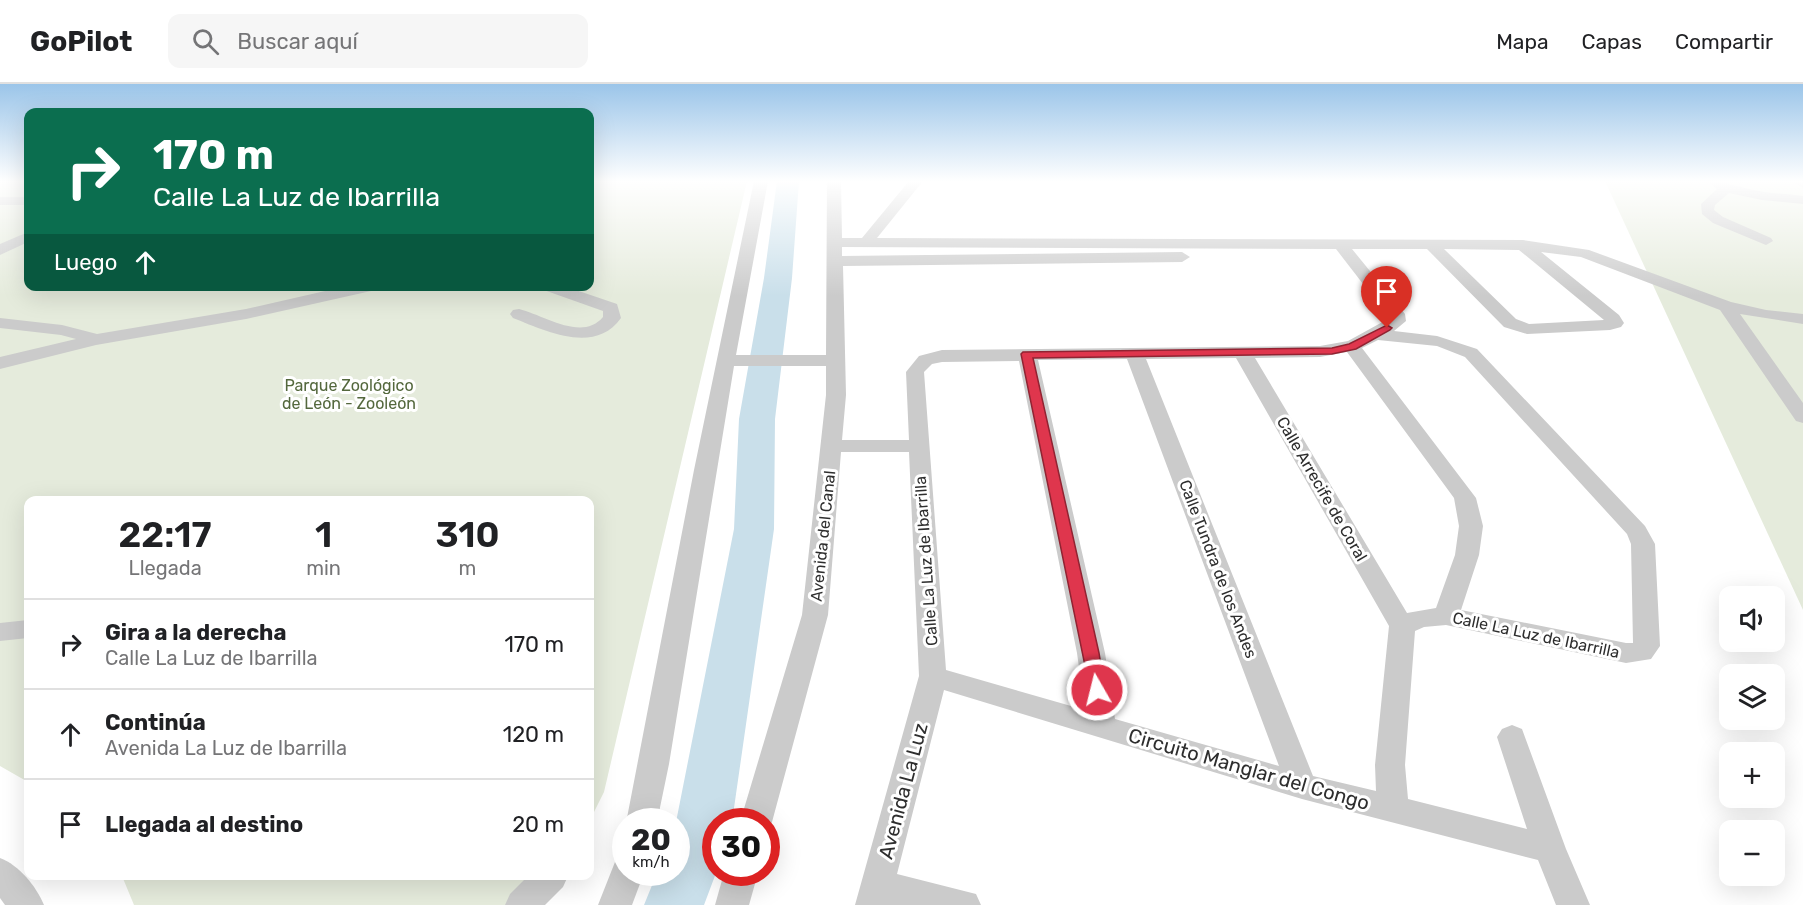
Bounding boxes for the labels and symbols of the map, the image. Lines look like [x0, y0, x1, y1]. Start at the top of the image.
pin [1361, 266, 1412, 328]
park label: Parque Zoológico de León - Zooleón [282, 376, 416, 413]
street label: Calle Arrecife de Coral [1273, 413, 1371, 565]
street label: Avenida del Canal [807, 469, 839, 603]
street label: Calle La Luz de Ibarrilla [911, 475, 941, 647]
street label: Calle Tundra de los Andes [1175, 477, 1261, 661]
street label: Calle La Luz de Ibarrilla [1451, 608, 1621, 662]
position arrow [1065, 658, 1129, 722]
street label: Avenida La Luz [873, 720, 933, 862]
street label: Circuito Manglar del Congo [1126, 723, 1372, 815]
speed limit sign: 30 [702, 808, 780, 886]

